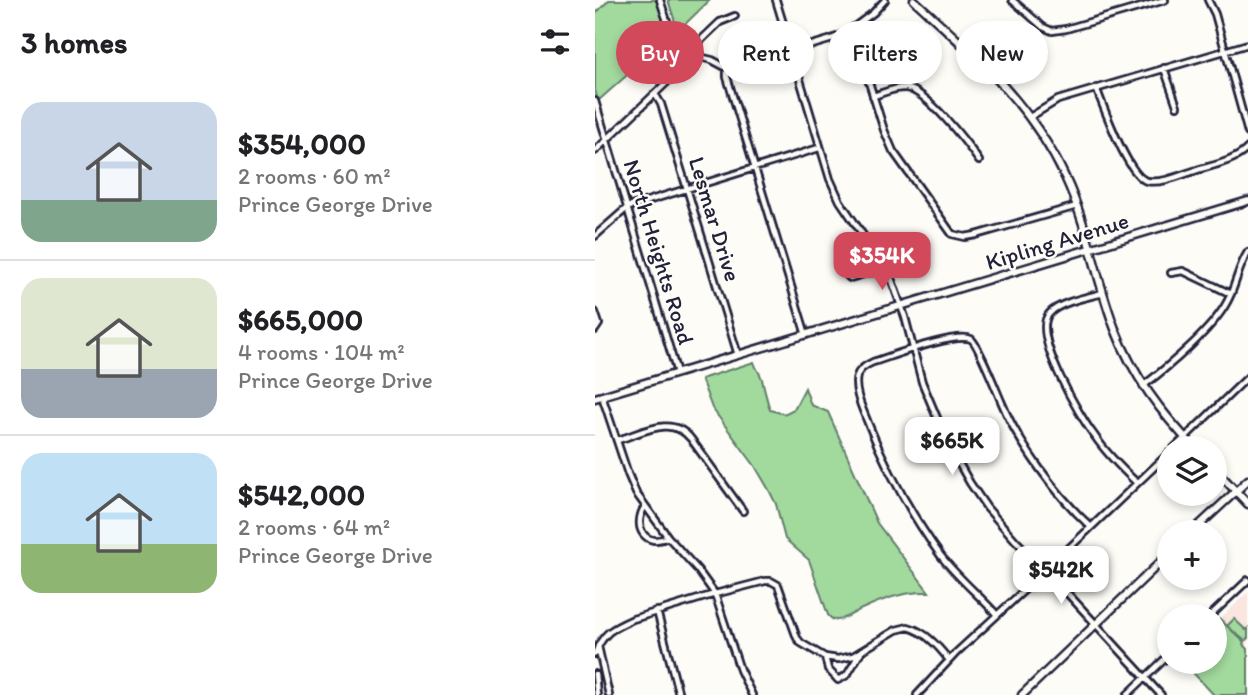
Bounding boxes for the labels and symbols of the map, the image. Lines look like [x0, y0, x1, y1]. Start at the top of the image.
street label: Lesmar Drive [683, 153, 747, 285]
street label: North Heights Road [618, 156, 700, 348]
street label: Kipling Avenue [982, 206, 1132, 276]
pin: $354K [833, 232, 931, 292]
pin: $665K [903, 418, 1001, 477]
pin: $542K [1012, 546, 1110, 606]

